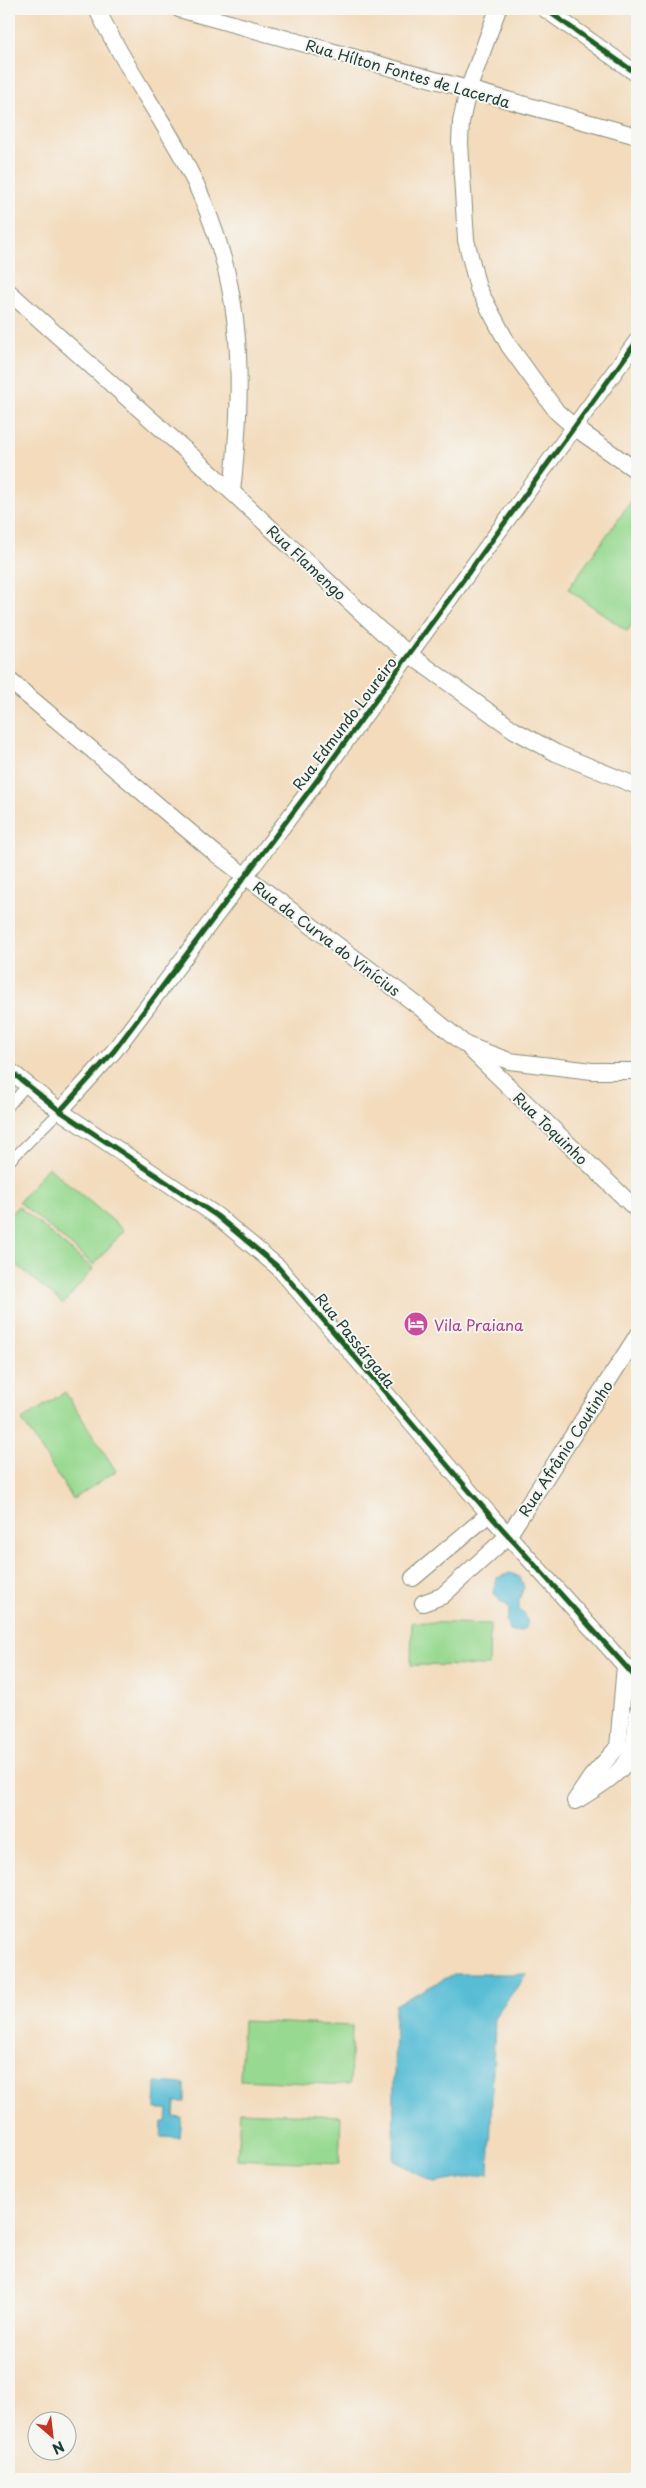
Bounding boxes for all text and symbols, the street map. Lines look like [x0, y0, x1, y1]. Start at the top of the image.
street label: Rua Hílton Fontes de Lacerda [303, 33, 513, 113]
street label: Rua Flamengo [262, 519, 352, 605]
street label: Rua Edmundo Loureiro [286, 651, 402, 795]
street label: Rua da Curva do Vinícius [249, 875, 406, 1001]
street label: Rua Toquinho [508, 1086, 594, 1170]
street label: Rua Passárgada [310, 1288, 402, 1392]
hotel icon: Vila Praiana [403, 1311, 429, 1337]
place label: Vila Praiana [434, 1313, 524, 1336]
street label: Rua Afrânio Coutinho [512, 1375, 618, 1521]
north arrow [28, 2410, 78, 2460]
text: N [49, 2436, 68, 2460]

